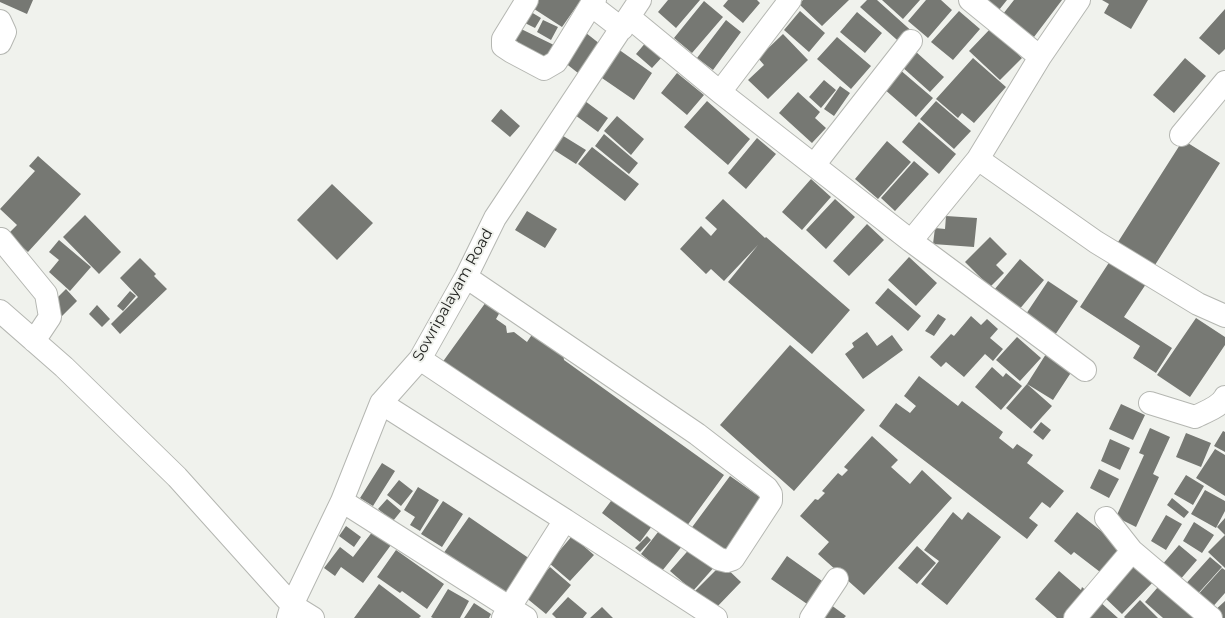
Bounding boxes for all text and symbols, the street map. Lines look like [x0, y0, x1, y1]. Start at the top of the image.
street label: Sowripalayam Road [409, 226, 497, 364]

